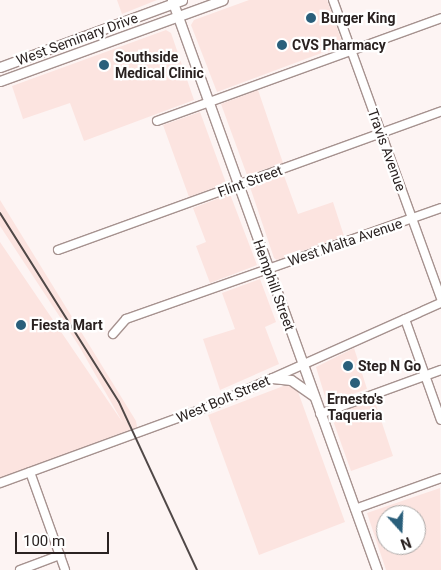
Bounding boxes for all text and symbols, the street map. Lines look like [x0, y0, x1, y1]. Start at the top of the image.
street label: West Seminary Drive [14, 9, 140, 69]
place label: Burger King [321, 10, 395, 26]
marker: Burger King [305, 12, 317, 24]
place label: CVS Pharmacy [292, 37, 386, 53]
marker: CVS Pharmacy [276, 39, 288, 51]
place label: Southside Medical Clinic [115, 49, 204, 82]
marker: Southside Medical Clinic [97, 58, 111, 72]
street label: Travis Avenue [364, 106, 410, 194]
street label: Flint Street [216, 162, 284, 200]
street label: West Malta Avenue [286, 215, 404, 269]
street label: Hemphill Street [250, 237, 298, 333]
place label: Fiesta Mart [31, 317, 103, 333]
marker: Fiesta Mart [15, 319, 27, 331]
place label: Step N Go [358, 358, 421, 374]
marker: Step N Go [342, 360, 354, 372]
street label: West Bolt Street [174, 372, 272, 426]
marker: Ernesto's Taqueria [349, 377, 361, 389]
place label: Ernesto's Taqueria [327, 391, 383, 424]
north arrow [376, 505, 426, 555]
scale bar [18, 522, 111, 554]
text: 100 m [23, 532, 65, 550]
text: N [398, 534, 413, 552]

